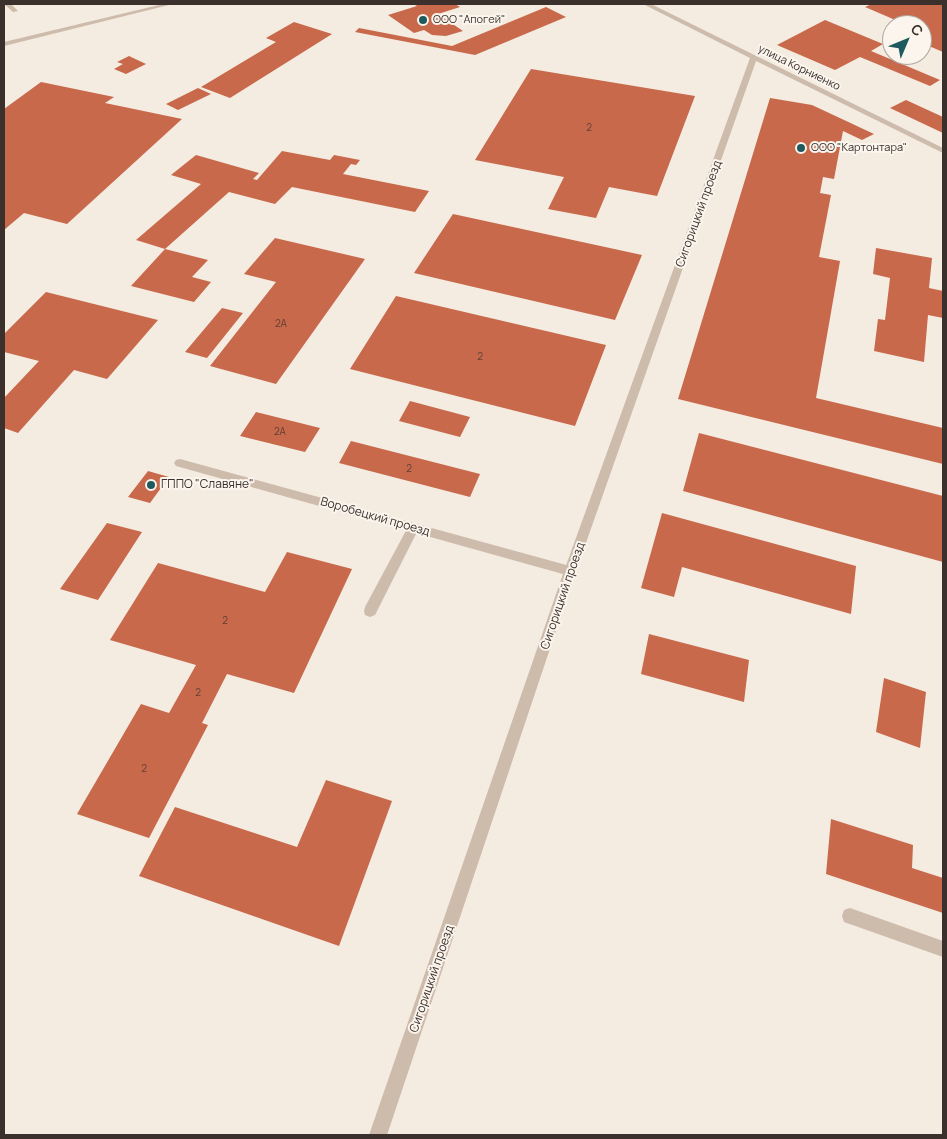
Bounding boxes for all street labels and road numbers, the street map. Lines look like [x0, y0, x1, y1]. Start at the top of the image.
street label: улица Корниенко [756, 42, 842, 94]
street label: Сигорицкий проезд [673, 159, 725, 269]
street label: Воробецкий проезд [319, 494, 431, 540]
street label: Сигорицкий проезд [538, 541, 588, 651]
street label: Сигорицкий проезд [407, 924, 457, 1034]

